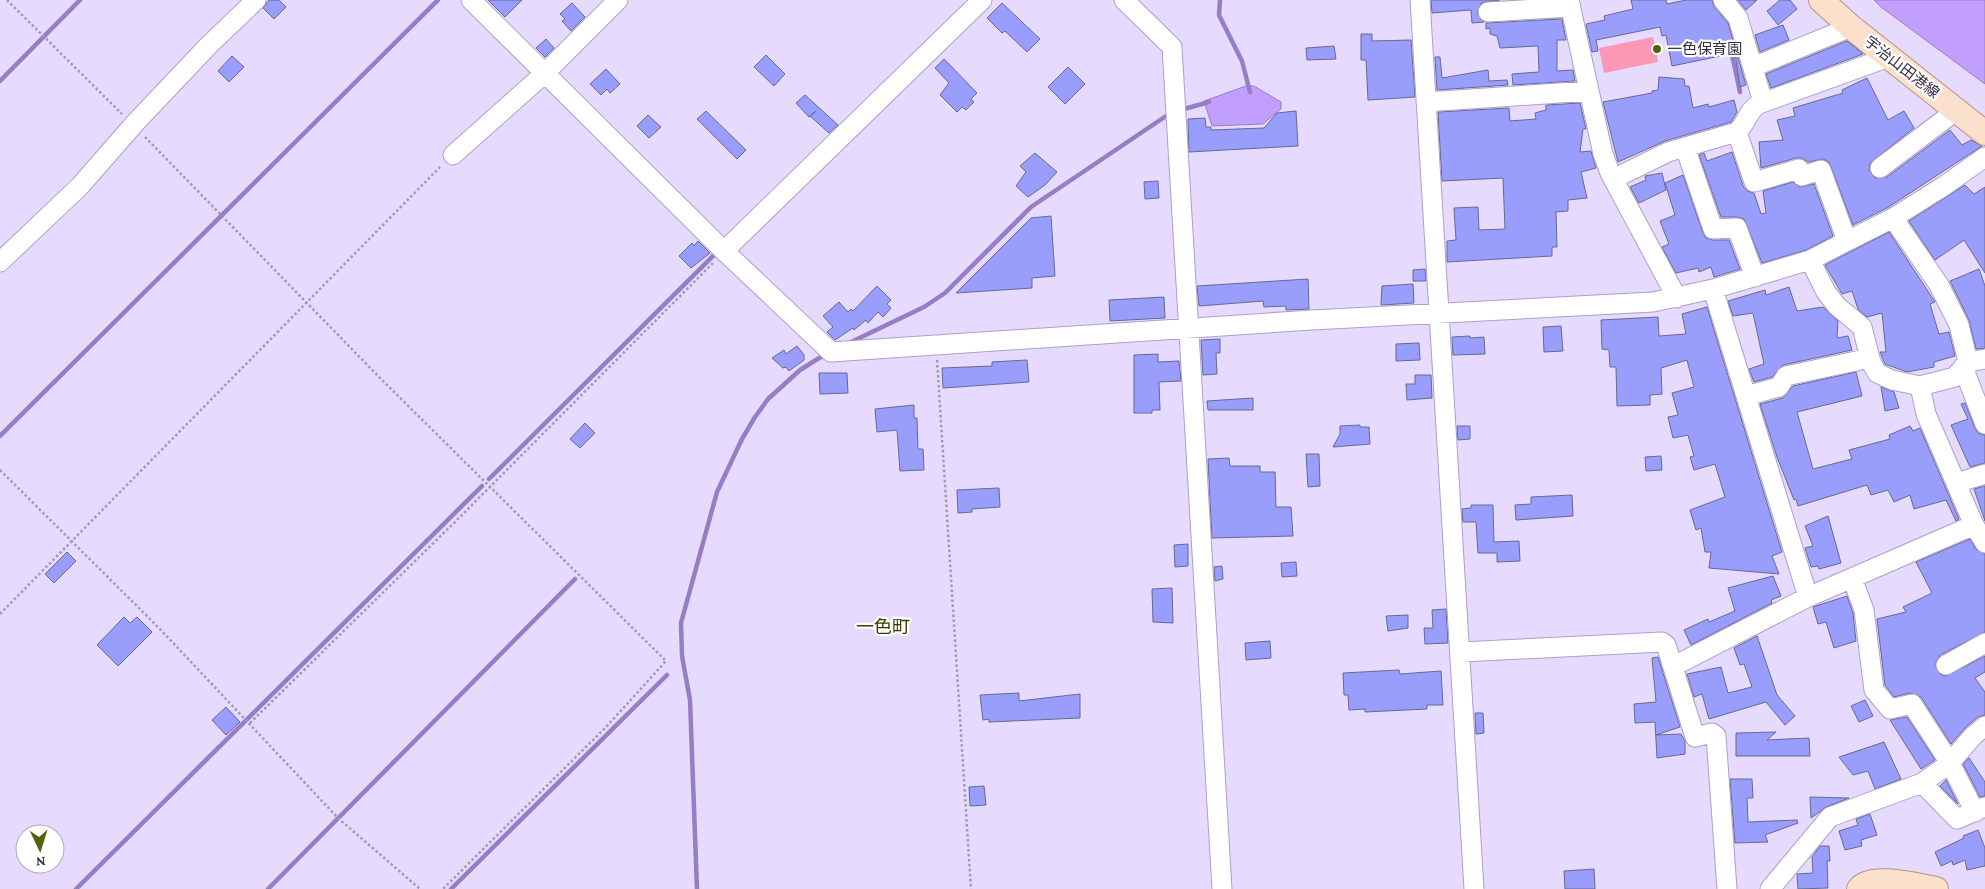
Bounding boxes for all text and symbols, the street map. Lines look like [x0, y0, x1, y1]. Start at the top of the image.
street label: 宇治山田港線 [1862, 33, 1942, 101]
place label: 一色保育園 [1667, 41, 1742, 57]
marker: 一色保育園 [1651, 43, 1663, 55]
district label: 一色町 [856, 617, 910, 637]
north arrow [15, 824, 65, 874]
text: N [35, 854, 46, 870]

